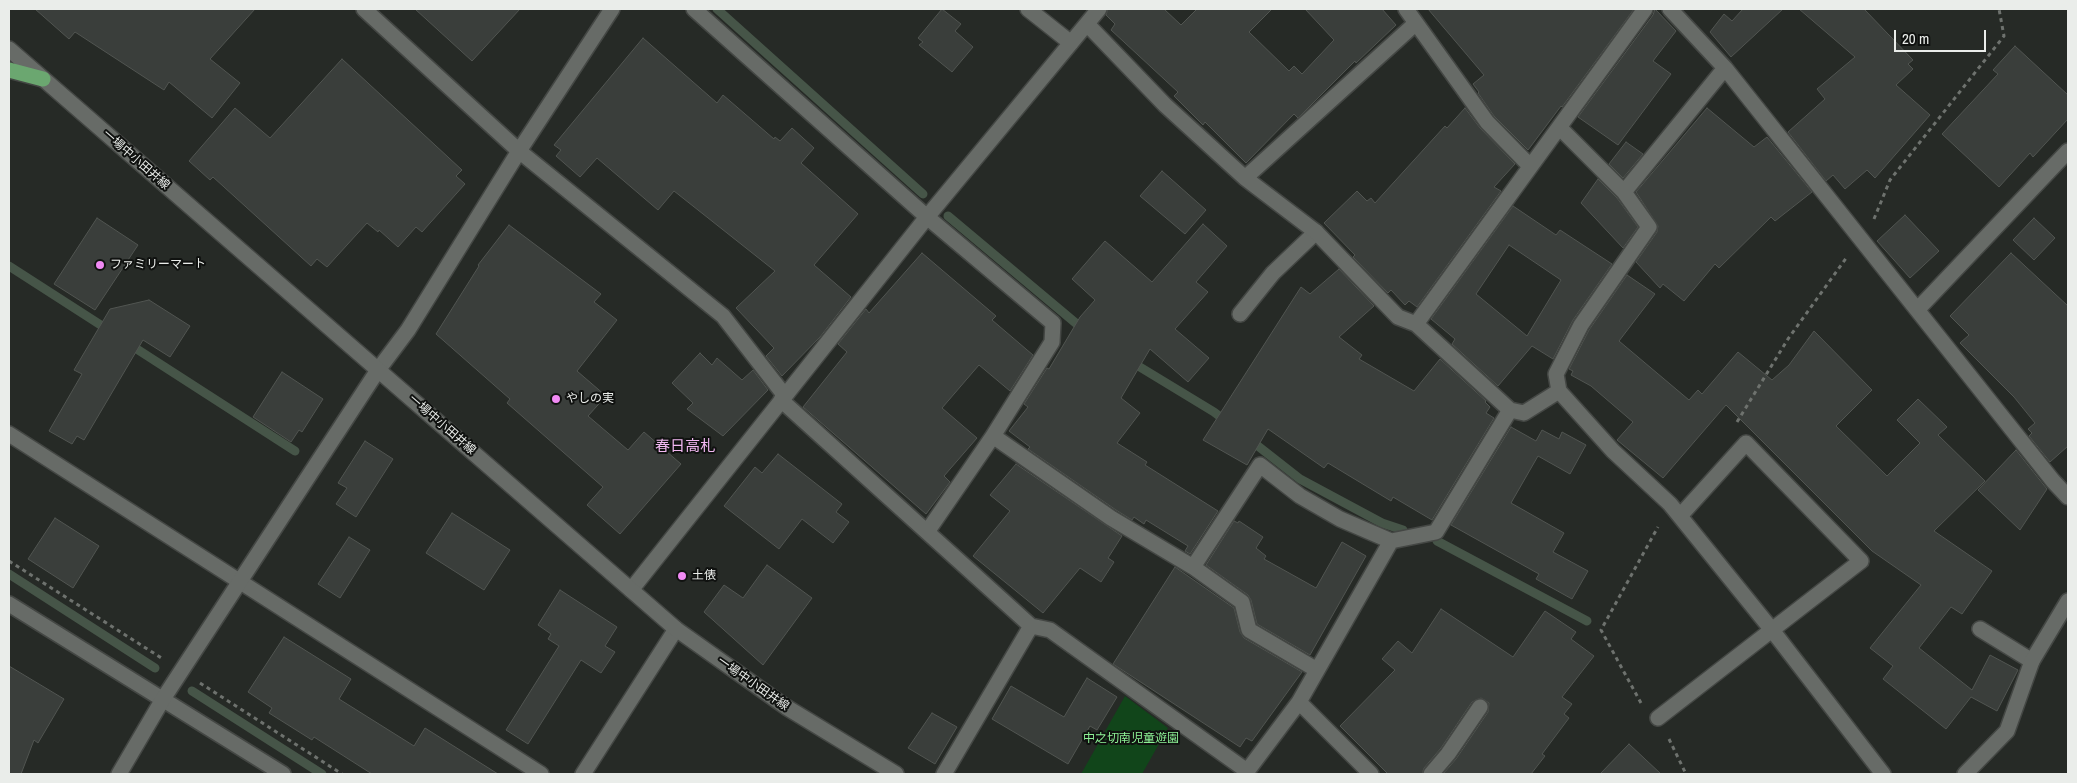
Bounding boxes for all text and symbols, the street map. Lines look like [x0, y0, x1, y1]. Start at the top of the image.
scale bar [1897, 20, 1990, 52]
text: 20 m [1902, 28, 1929, 49]
street label: 一場中小田井線 [100, 127, 172, 193]
place label: ファミリーマート [110, 258, 206, 272]
marker: ファミリーマート [94, 259, 106, 271]
street label: 一場中小田井線 [406, 392, 478, 458]
place label: やしの実 [566, 392, 614, 406]
marker: やしの実 [550, 393, 562, 405]
district label: 春日高札 [655, 438, 715, 456]
place label: 土俵 [692, 569, 716, 583]
marker: 土俵 [676, 570, 688, 582]
street label: 一場中小田井線 [714, 654, 792, 714]
park label: 中之切南児童遊園 [1083, 732, 1179, 746]

